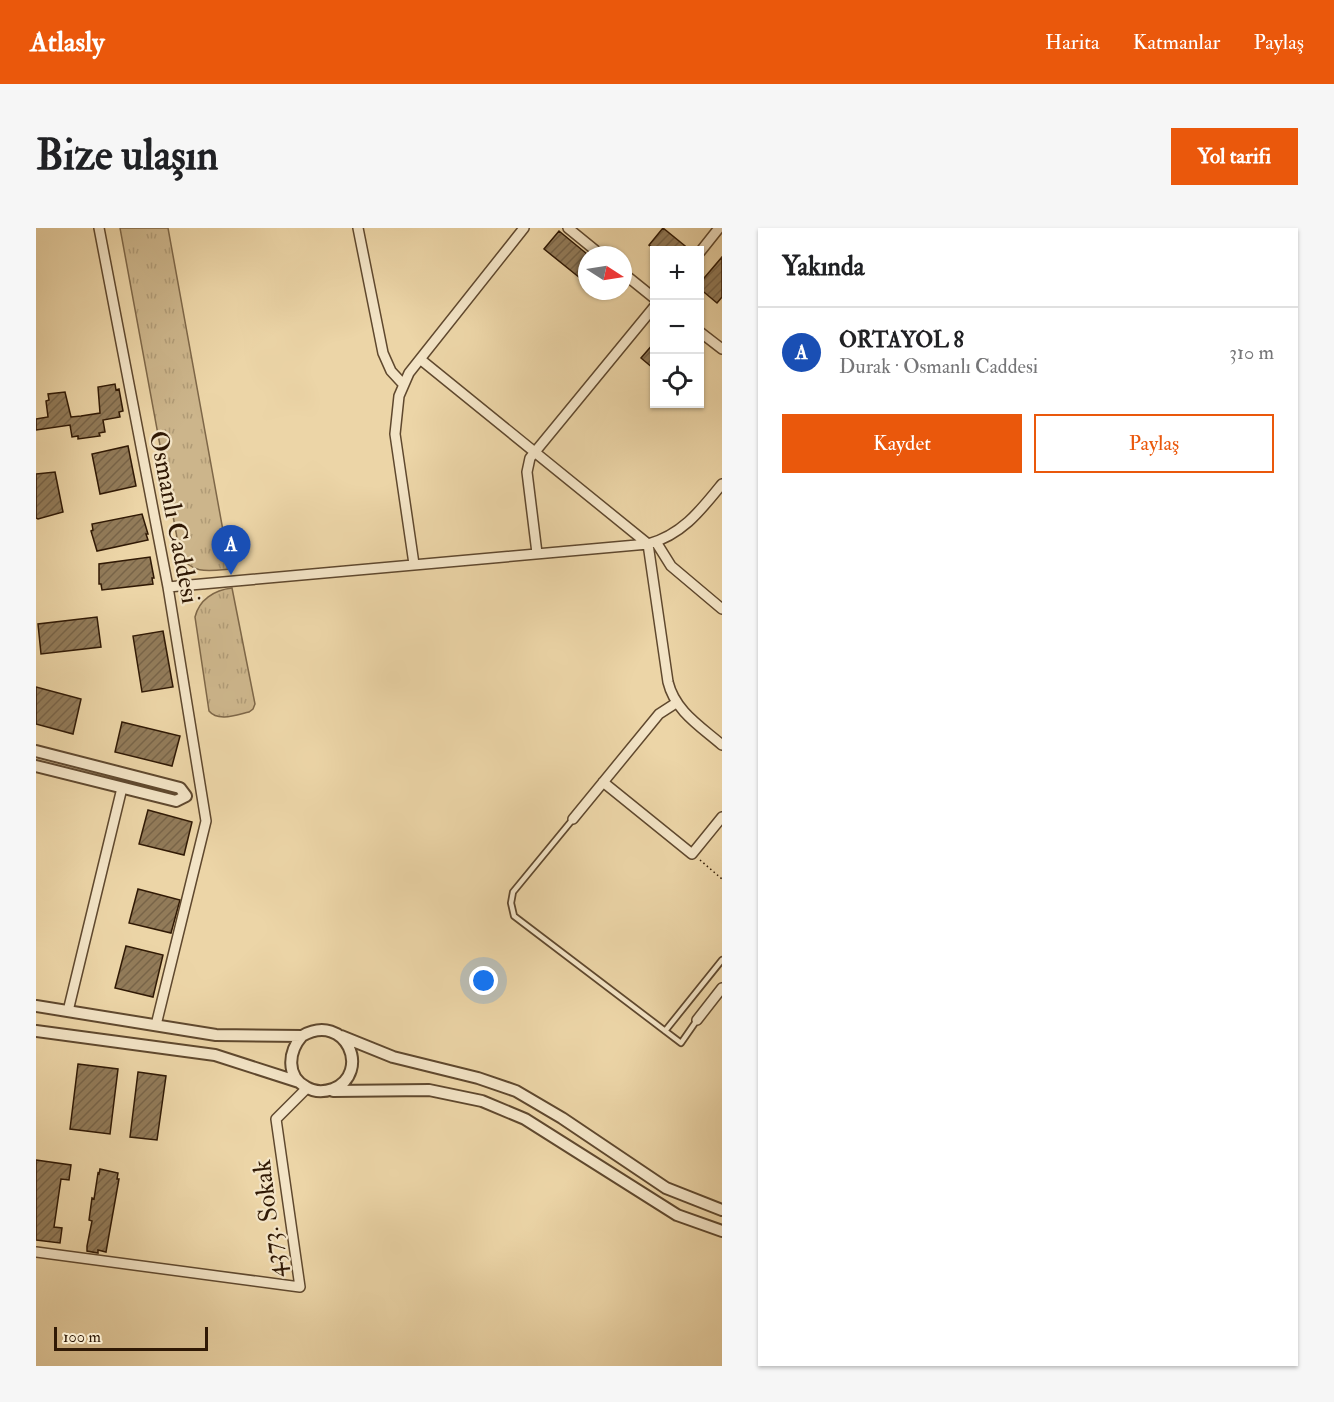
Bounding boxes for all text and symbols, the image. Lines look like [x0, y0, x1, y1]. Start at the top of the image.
text: Atlasly [30, 25, 104, 60]
text: Harita [1045, 29, 1100, 56]
text: Katmanlar [1133, 29, 1220, 56]
text: Paylaş [1253, 29, 1304, 56]
button: Yol tarifi [1171, 128, 1298, 185]
text: Bize ulaşın [36, 130, 218, 182]
north arrow [578, 246, 632, 300]
map controls [650, 246, 704, 408]
button: + [650, 246, 704, 300]
text: Yakında [782, 251, 864, 283]
button: − [650, 300, 704, 354]
text: ORTAYOL 8 [839, 326, 964, 354]
text: A [795, 340, 808, 365]
text: 310 m [1229, 340, 1274, 365]
button: locate [650, 354, 704, 408]
text: Durak · Osmanlı Caddesi [839, 354, 1038, 379]
button: Kaydet [782, 414, 1022, 473]
button: Paylaş [1034, 414, 1274, 473]
street label: Osmanlı Caddesi [142, 428, 206, 606]
pin: A [212, 526, 250, 575]
your location [469, 966, 498, 995]
street label: 4373. Sokak [246, 1158, 292, 1280]
scale bar [54, 1324, 208, 1352]
text: 100 m [63, 1327, 101, 1347]

